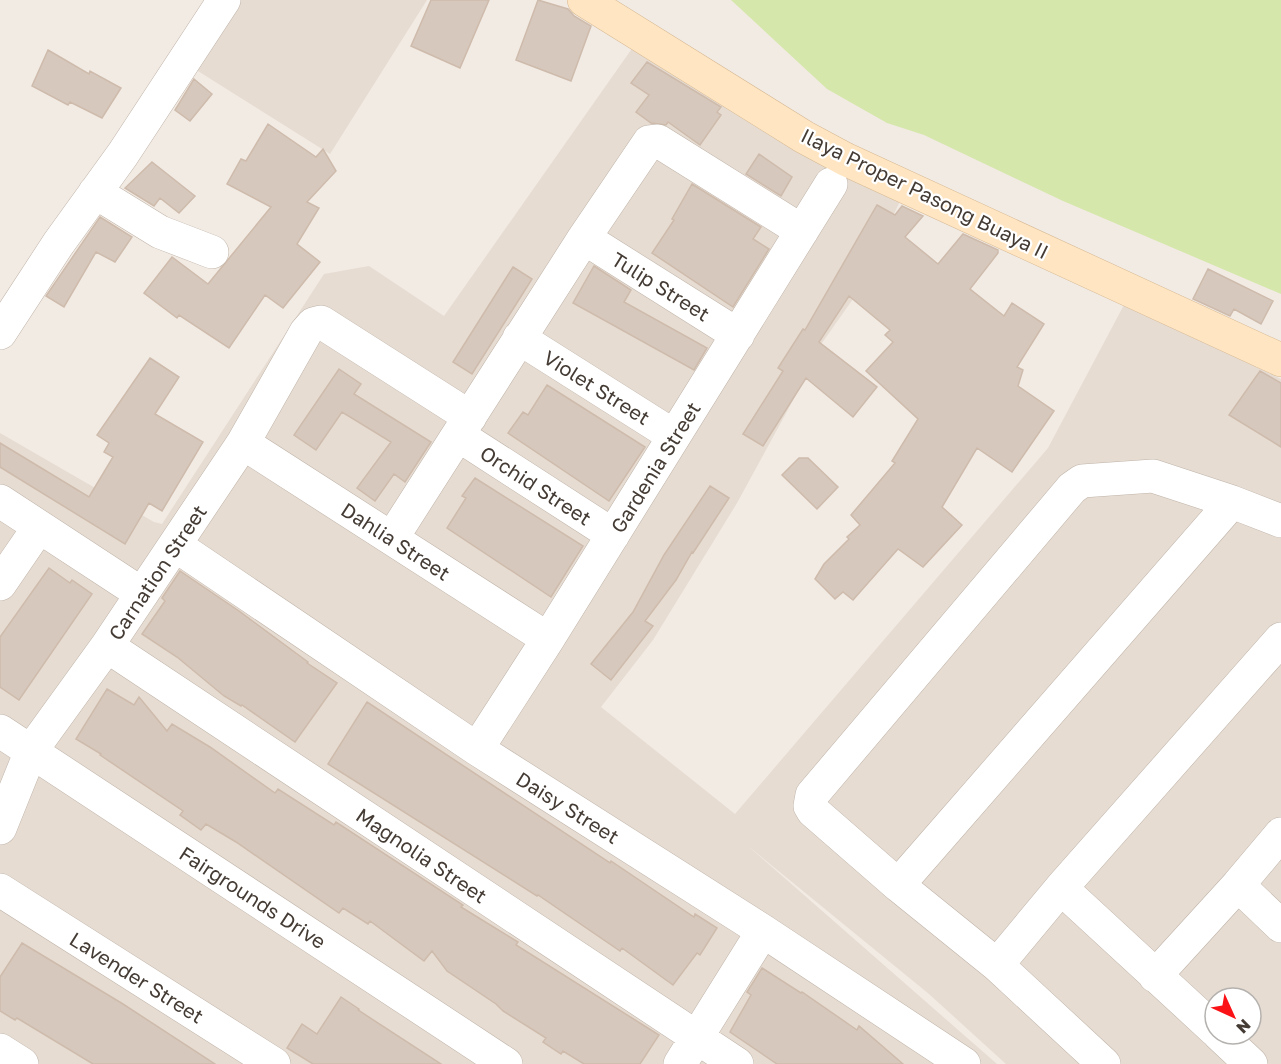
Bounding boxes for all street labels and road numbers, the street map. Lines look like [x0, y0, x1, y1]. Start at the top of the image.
street label: Ilaya Proper Pasong Buaya II [797, 123, 1053, 263]
street label: Tulip Street [608, 246, 714, 326]
street label: Violet Street [539, 345, 655, 429]
street label: Gardenia Street [605, 397, 705, 537]
street label: Orchid Street [476, 440, 596, 530]
street label: Dahlia Street [337, 497, 455, 585]
street label: Carnation Street [103, 500, 211, 644]
street label: Daisy Street [512, 766, 624, 848]
street label: Magnolia Street [352, 802, 492, 908]
street label: Fairgrounds Drive [175, 841, 331, 953]
street label: Lavender Street [66, 926, 208, 1028]

